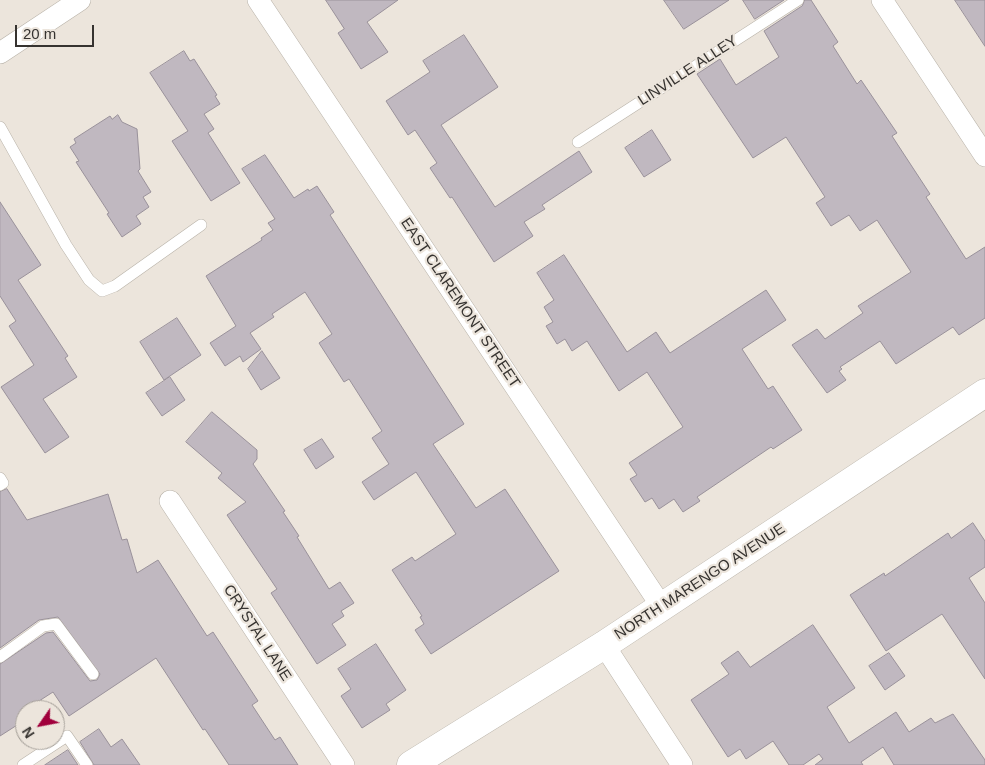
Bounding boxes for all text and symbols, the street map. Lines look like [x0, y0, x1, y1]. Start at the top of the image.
scale bar [18, 15, 96, 47]
text: 20 m [23, 25, 56, 42]
street label: LINVILLE ALLEY [635, 32, 741, 110]
street label: EAST CLAREMONT STREET [396, 215, 524, 391]
street label: NORTH MARENGO AVENUE [611, 520, 789, 644]
street label: CRYSTAL LANE [219, 581, 295, 685]
north arrow [15, 700, 65, 750]
text: N [19, 724, 38, 741]

